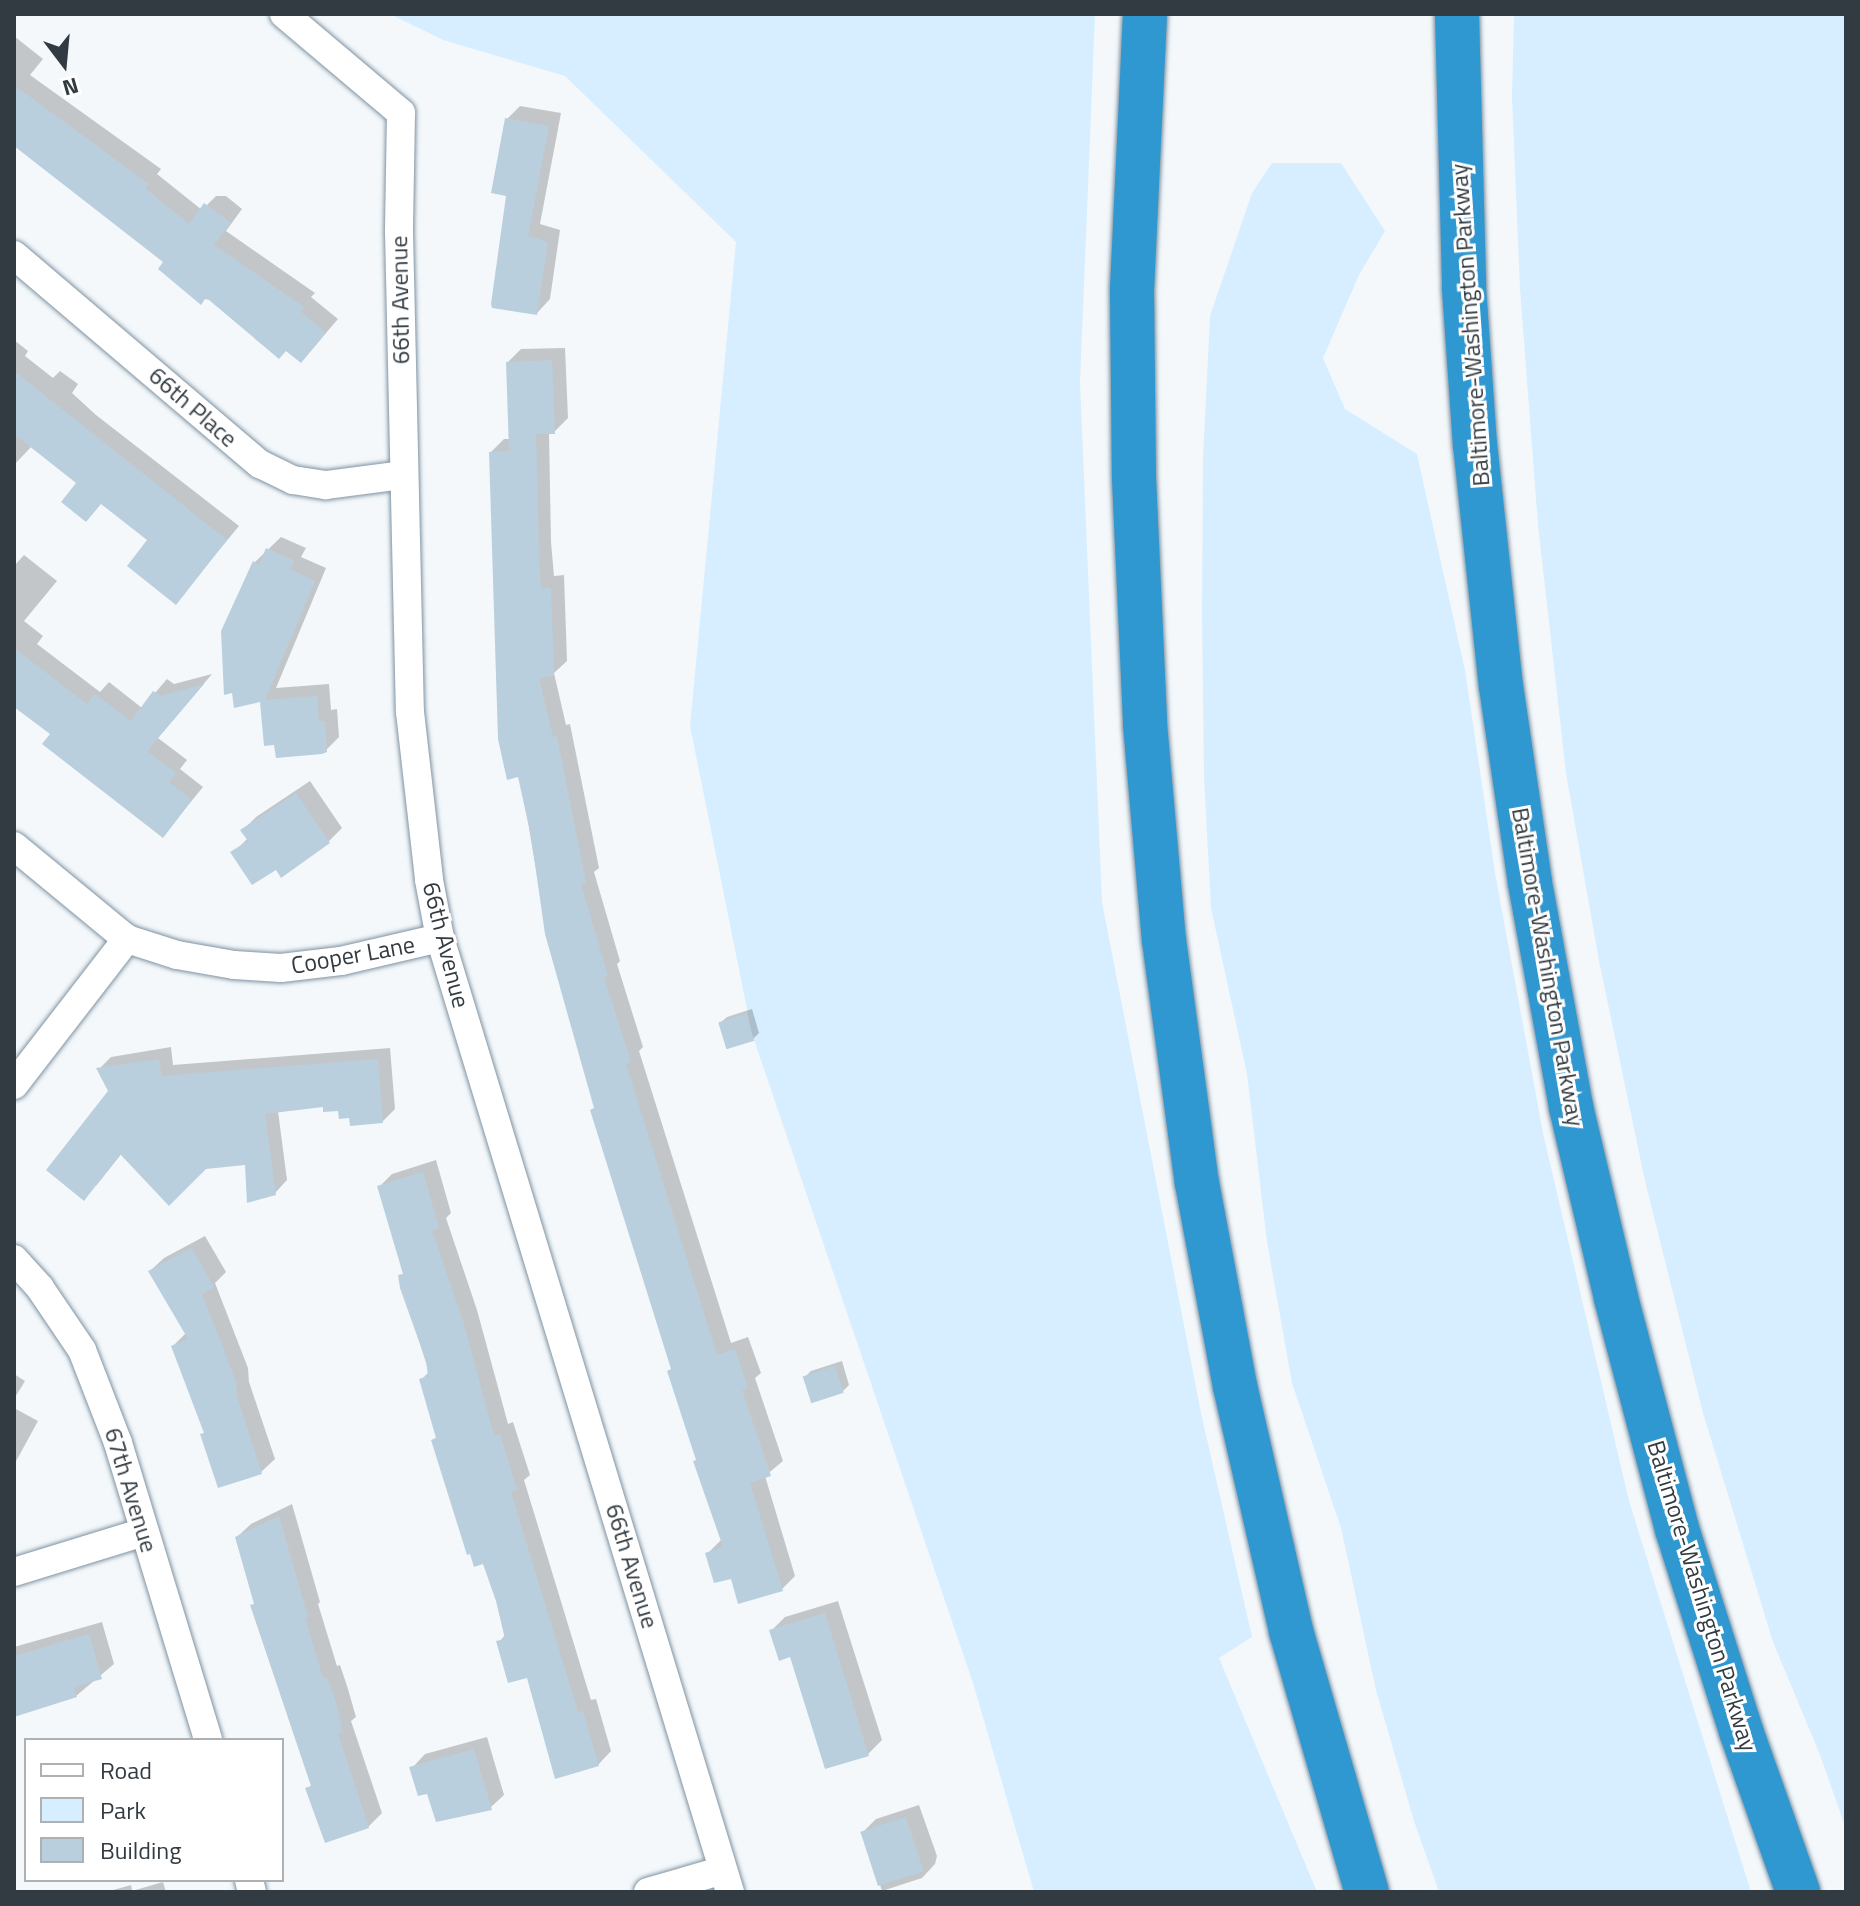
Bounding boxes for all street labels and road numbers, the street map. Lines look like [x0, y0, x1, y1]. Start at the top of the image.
street label: Baltimore-Washington Parkway [1444, 163, 1496, 487]
street label: 66th Avenue [384, 235, 416, 365]
street label: 66th Place [143, 361, 243, 453]
street label: Baltimore-Washington Parkway [1506, 805, 1590, 1129]
street label: 66th Avenue [416, 879, 476, 1011]
street label: Cooper Lane [289, 930, 417, 980]
street label: 67th Avenue [98, 1424, 164, 1556]
street label: Baltimore-Washington Parkway [1641, 1437, 1763, 1755]
street label: 66th Avenue [599, 1500, 665, 1632]

